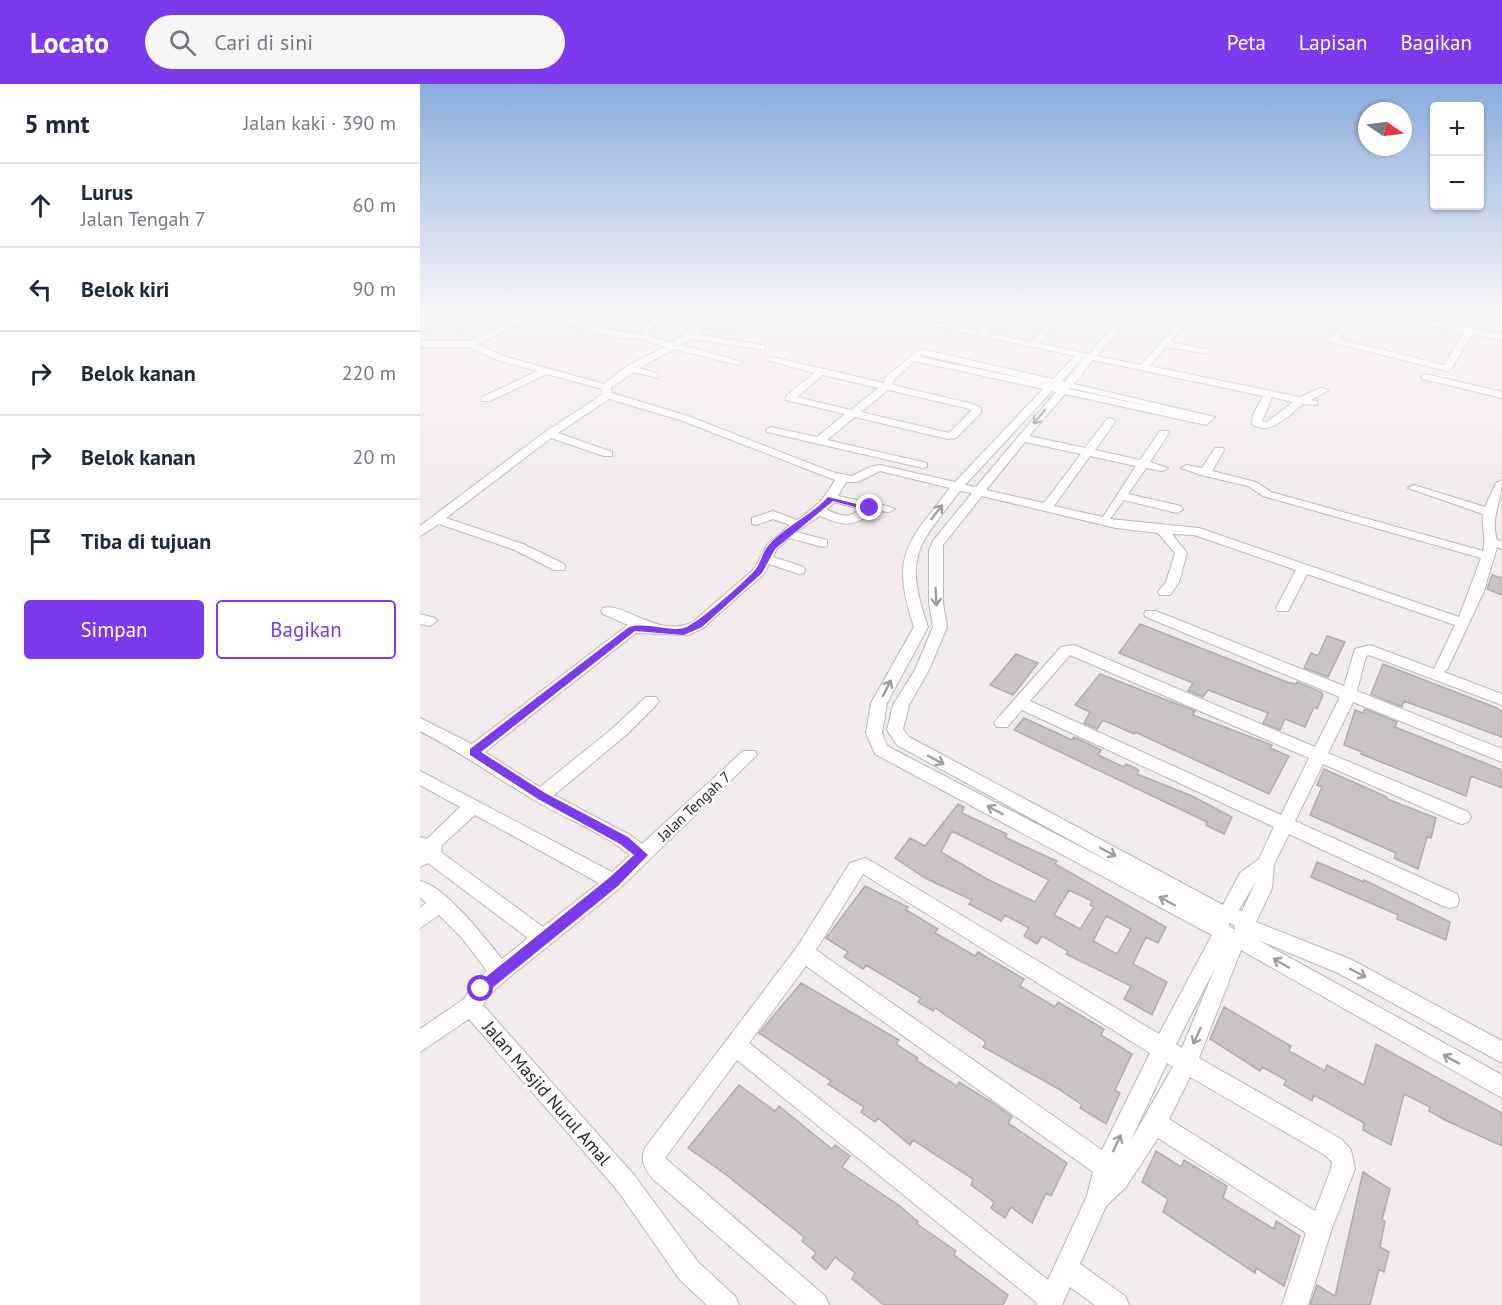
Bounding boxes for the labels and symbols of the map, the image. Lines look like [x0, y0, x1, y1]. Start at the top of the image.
north arrow [1358, 102, 1412, 156]
one-way arrow [1032, 409, 1046, 424]
route end [856, 494, 882, 520]
one-way arrow [931, 505, 944, 521]
one-way arrow [931, 587, 942, 607]
one-way arrow [882, 679, 893, 697]
one-way arrow [927, 755, 945, 766]
street label: Jalan Tengah 7 [653, 767, 735, 846]
one-way arrow [987, 804, 1004, 816]
one-way arrow [1099, 846, 1116, 858]
one-way arrow [1159, 895, 1177, 907]
one-way arrow [1273, 957, 1290, 969]
one-way arrow [1348, 968, 1366, 979]
route start [467, 975, 493, 1001]
street label: Jalan Masjid Nurul Amal [477, 1015, 617, 1171]
one-way arrow [1191, 1026, 1203, 1044]
one-way arrow [1443, 1052, 1460, 1064]
one-way arrow [1112, 1134, 1124, 1152]

